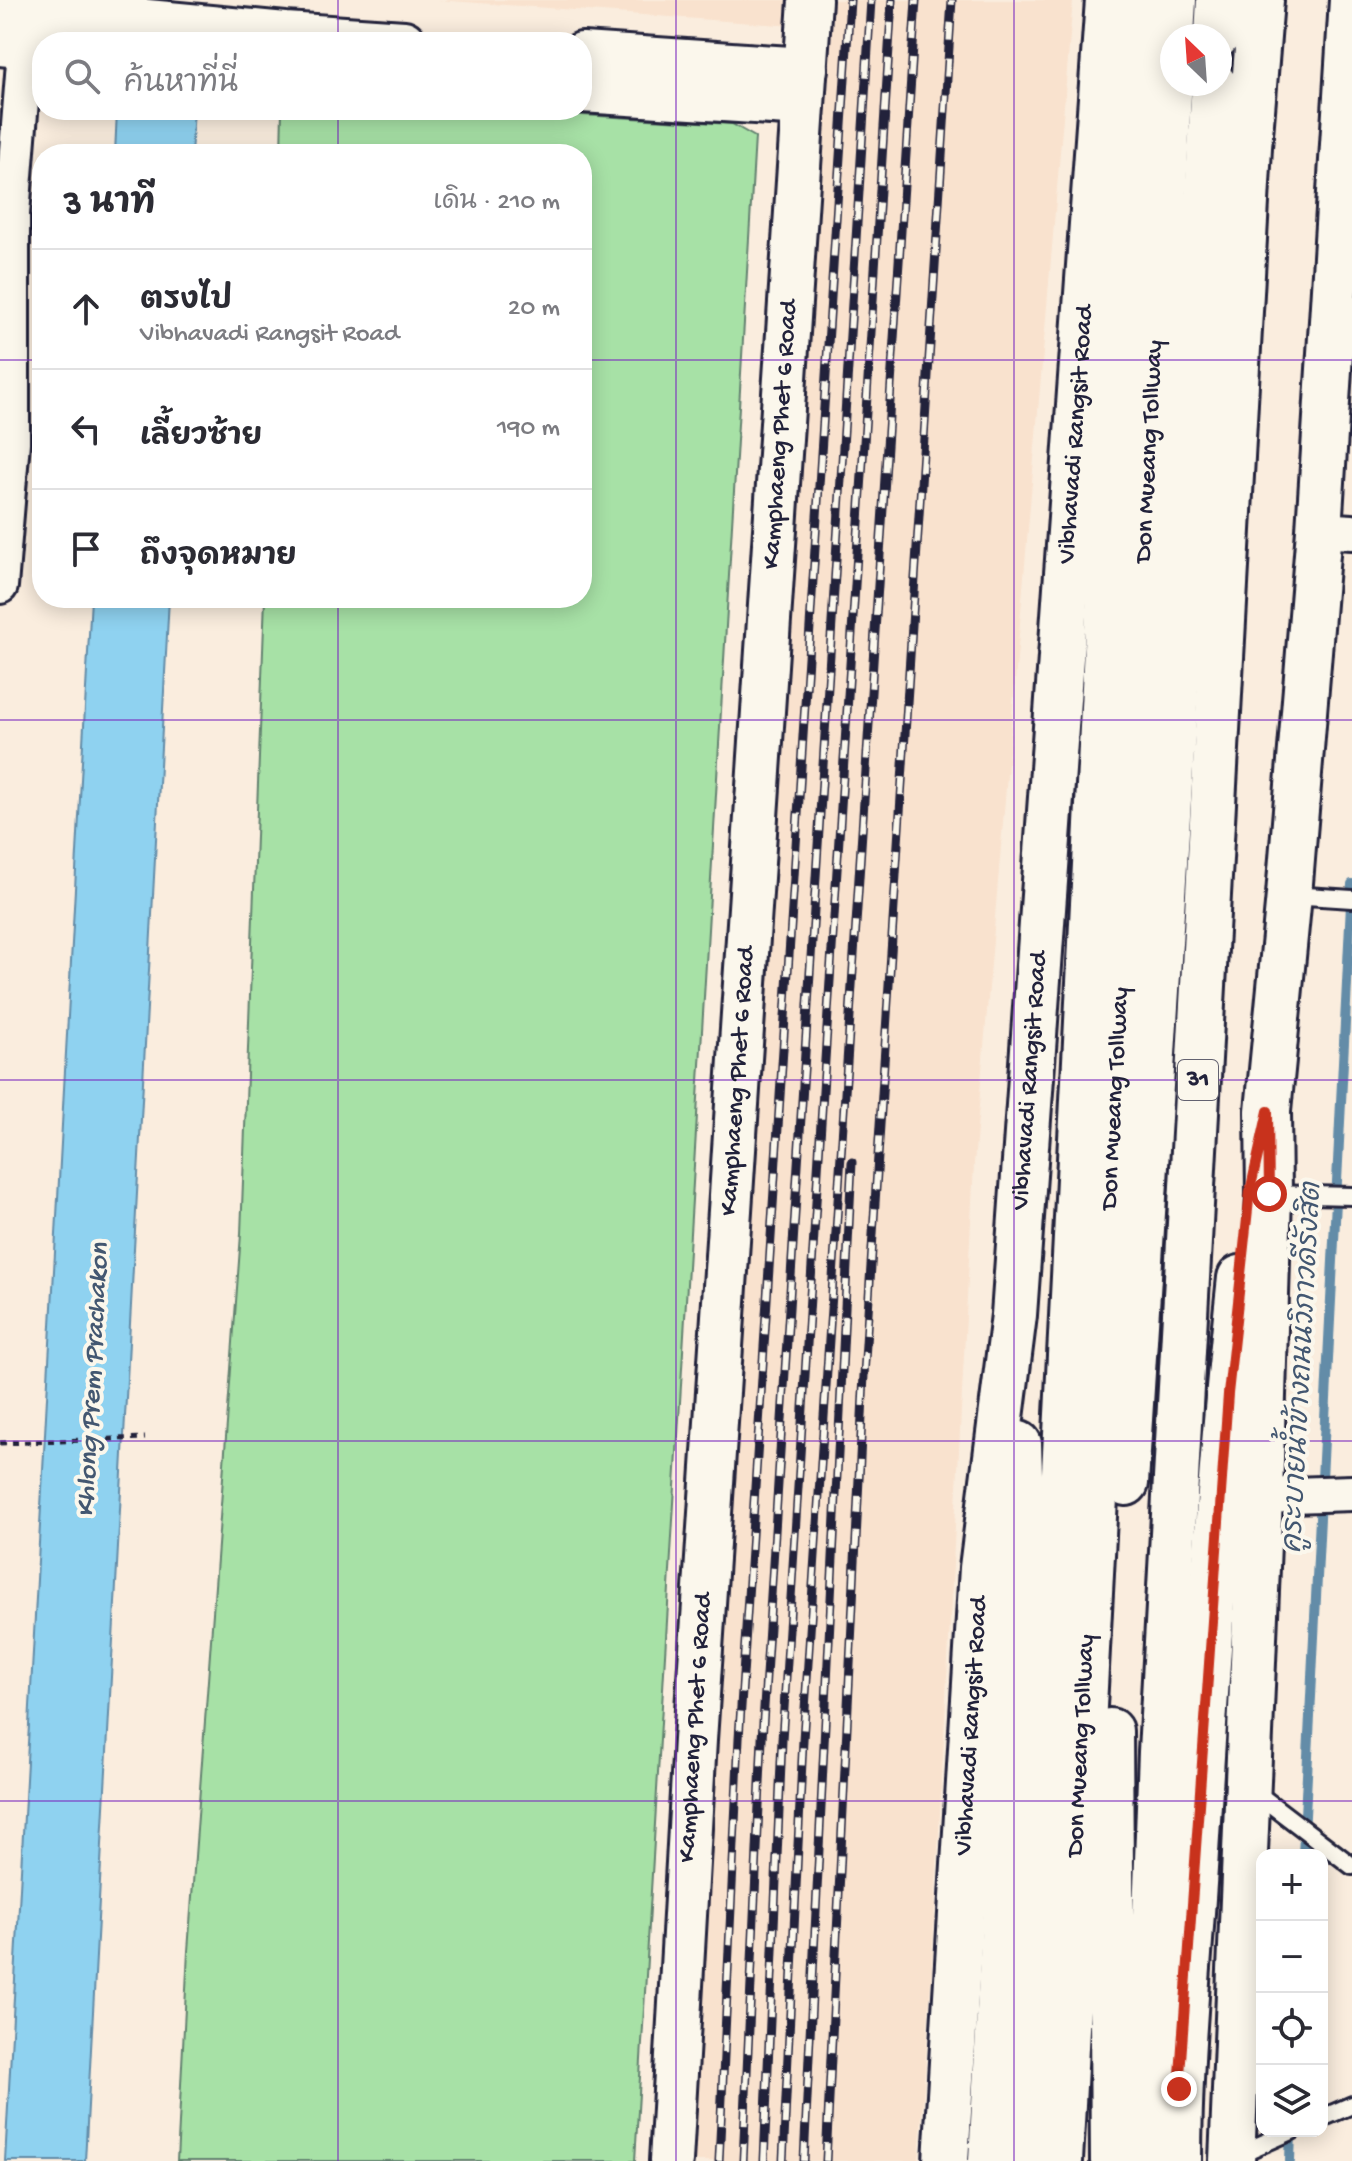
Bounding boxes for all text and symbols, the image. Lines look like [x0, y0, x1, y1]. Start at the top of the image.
north arrow [1160, 24, 1232, 96]
search box [32, 32, 592, 120]
icon: search [60, 54, 104, 98]
text: ค้นหาที่นี่ [124, 68, 238, 103]
text: 3 นาที [64, 186, 155, 226]
text: เดิน · 210 m [433, 188, 560, 219]
text: ตรงไป [140, 285, 232, 320]
icon: ahead [64, 287, 108, 331]
text: 20 m [508, 294, 560, 325]
street label: Kamphaeng Phet 6 Road [757, 297, 806, 570]
street label: Vibhavadi Rangsit Road [1052, 302, 1102, 566]
text: Vibhavadi Rangsit Road [140, 320, 399, 351]
street label: Don Mueang Tollway [1129, 339, 1172, 565]
icon: left [64, 407, 108, 451]
text: 190 m [497, 414, 560, 445]
text: เลี้ยวซ้าย [140, 421, 262, 456]
icon: arrive [64, 527, 108, 571]
text: ถึงจุดหมาย [140, 541, 297, 576]
street label: Kamphaeng Phet 6 Road [714, 944, 763, 1217]
street label: Vibhavadi Rangsit Road [1006, 949, 1056, 1212]
street label: Don Mueang Tollway [1095, 986, 1137, 1213]
road number: 31 [1178, 1060, 1218, 1100]
route start [1251, 1176, 1287, 1212]
water label: คูระบายน้ำข้างถนนวิภาวดีรังสิต [1265, 1180, 1330, 1554]
water label: Khlong Prem Prachakon [70, 1241, 118, 1518]
street label: Kamphaeng Phet 6 Road [673, 1590, 720, 1863]
street label: Vibhavadi Rangsit Road [949, 1594, 996, 1857]
street label: Don Mueang Tollway [1060, 1633, 1103, 1860]
map controls [1256, 1849, 1328, 2137]
button: + [1256, 1849, 1328, 1921]
button: − [1256, 1921, 1328, 1993]
button: locate [1256, 1993, 1328, 2065]
button: layers [1256, 2065, 1328, 2137]
route end [1161, 2071, 1197, 2107]

